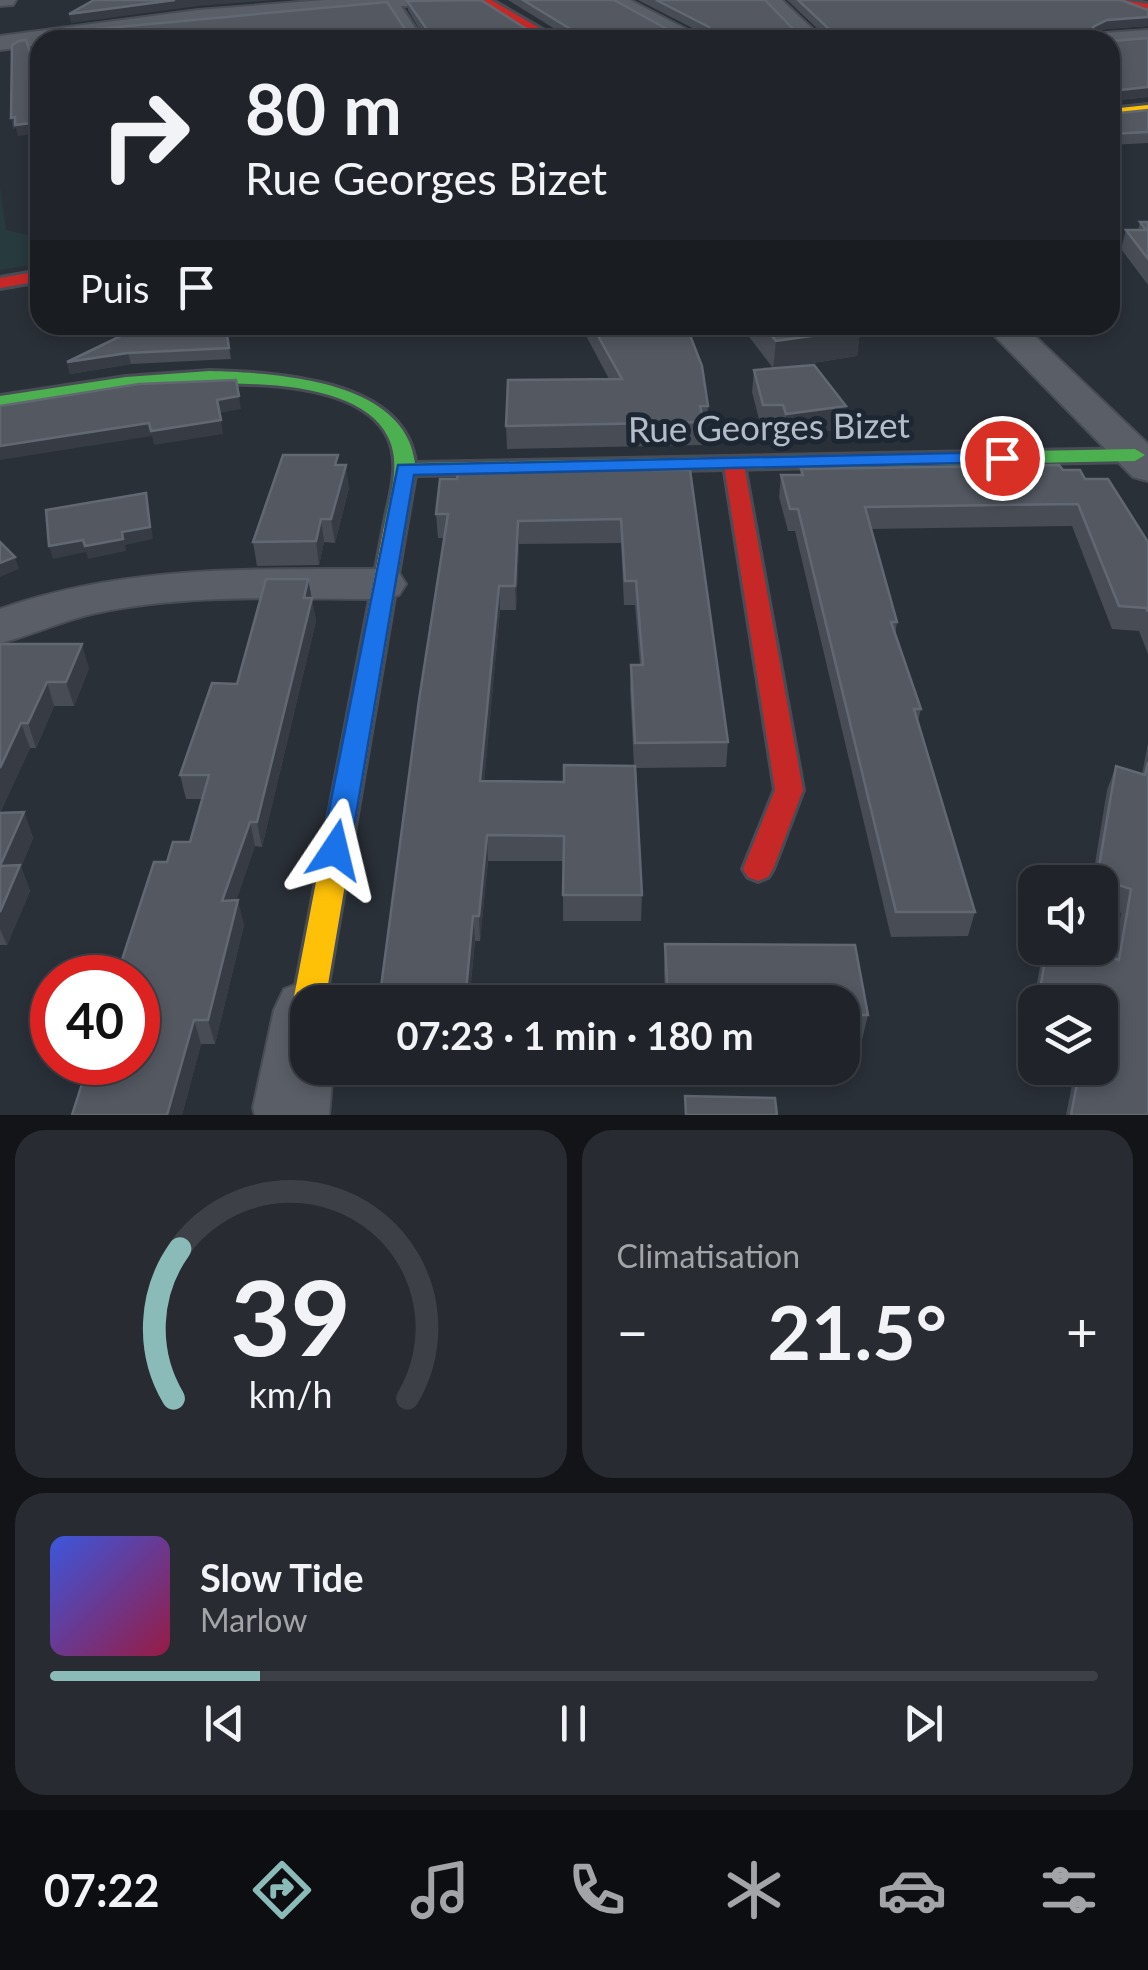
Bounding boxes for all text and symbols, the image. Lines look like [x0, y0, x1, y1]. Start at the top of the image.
text: 80 m [245, 66, 402, 150]
icon: right [80, 70, 210, 200]
text: Rue Georges Bizet [245, 151, 607, 205]
icon: arrive [169, 260, 224, 315]
text: Puis [80, 265, 149, 311]
street label: Rue Georges Bizet [628, 403, 911, 449]
pin [960, 416, 1045, 501]
icon: arrive [975, 431, 1030, 486]
position arrow [283, 798, 387, 902]
map controls [1018, 865, 1118, 1085]
button: sound [1018, 865, 1118, 965]
speed limit sign: 40 [30, 955, 160, 1085]
button: layers [1018, 985, 1118, 1085]
text: 07:23 · 1 min · 180 m [396, 1012, 754, 1058]
text: Climatisation [617, 1236, 800, 1275]
text: 39 [230, 1253, 351, 1378]
text: 21.5° [768, 1286, 947, 1376]
text: − [617, 1298, 648, 1364]
text: + [1066, 1298, 1098, 1364]
text: km/h [249, 1373, 333, 1416]
text: Slow Tide [200, 1554, 363, 1600]
text: Marlow [200, 1600, 307, 1639]
icon: previous [197, 1696, 252, 1751]
icon: pause [546, 1696, 601, 1751]
icon: next [896, 1696, 951, 1751]
icon: directions [247, 1855, 317, 1925]
icon: music [405, 1855, 475, 1925]
icon: phone [562, 1855, 632, 1925]
icon: climate [719, 1855, 789, 1925]
icon: car [877, 1855, 947, 1925]
icon: filters [1034, 1855, 1104, 1925]
text: 07:22 [44, 1863, 160, 1917]

